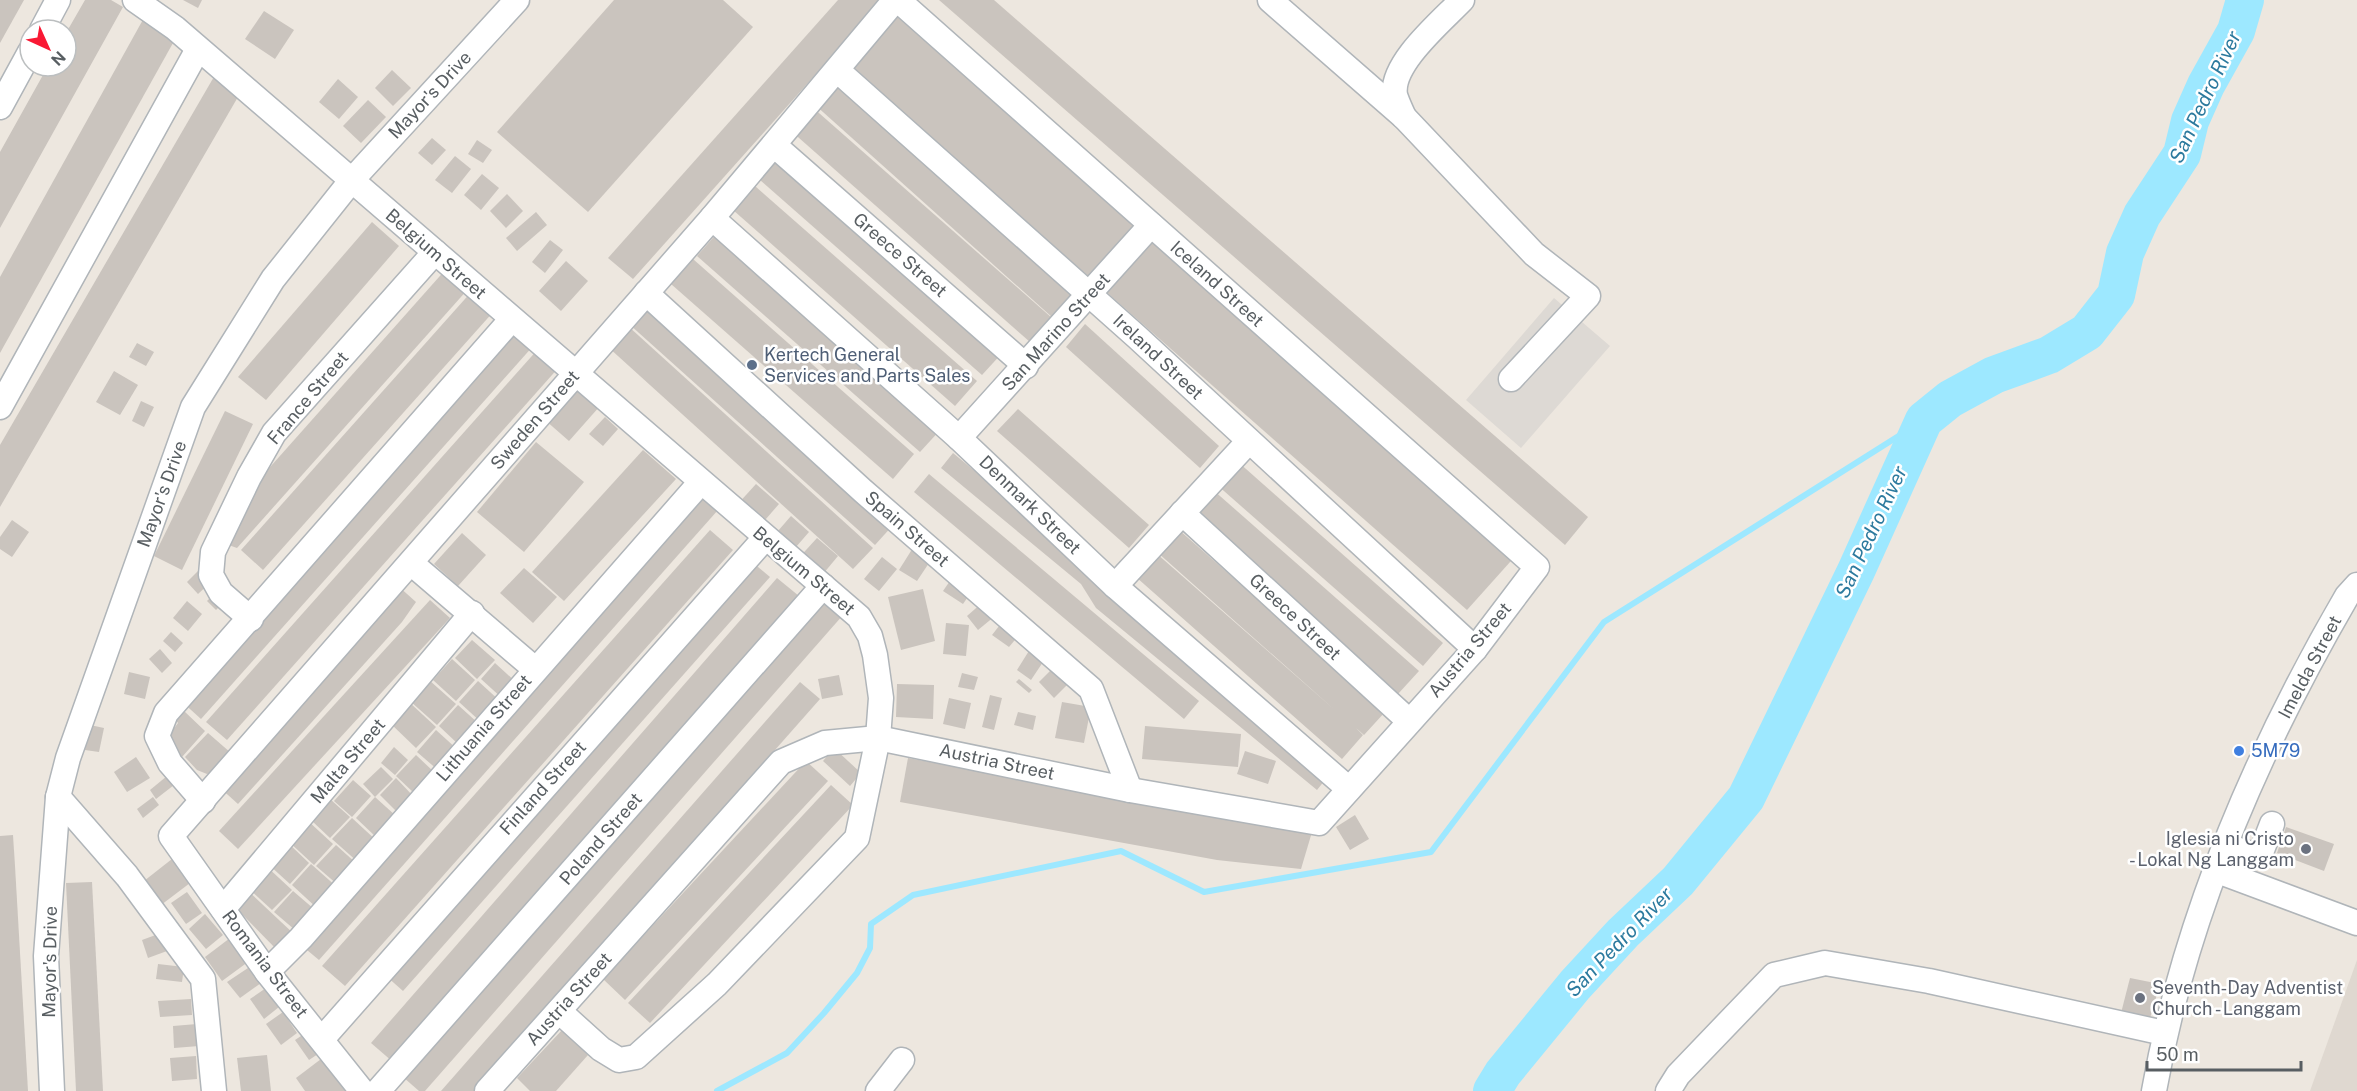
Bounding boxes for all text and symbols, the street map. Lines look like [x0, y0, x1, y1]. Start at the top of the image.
north arrow [18, 18, 78, 78]
water label: San Pedro River [2164, 27, 2246, 167]
text: N [47, 47, 69, 69]
street label: Mayor's Drive [384, 47, 475, 143]
street label: Belgium Street [382, 204, 491, 303]
street label: Greece Street [849, 208, 951, 301]
street label: Iceland Street [1166, 236, 1268, 331]
street label: San Marino Street [997, 268, 1114, 395]
street label: Ireland Street [1109, 310, 1208, 404]
place label: Kertech General Services and Parts Sales [764, 344, 970, 386]
street label: France Street [263, 347, 352, 448]
marker: Kertech General Services and Parts Sales [745, 358, 759, 372]
street label: Sweden Street [486, 366, 583, 474]
street label: Mayor's Drive [133, 438, 191, 550]
street label: Denmark Street [975, 451, 1085, 558]
water label: San Pedro River [1830, 462, 1912, 602]
street label: Spain Street [861, 486, 954, 571]
street label: Belgium Street [749, 522, 860, 619]
street label: Greece Street [1245, 569, 1345, 664]
street label: Austria Street [1424, 598, 1515, 701]
street label: Imelda Street [2274, 612, 2345, 722]
street label: Lithuania Street [432, 670, 536, 785]
street label: Malta Street [306, 714, 389, 807]
street label: Finland Street [495, 736, 590, 839]
street label: Austria Street [938, 739, 1057, 784]
place label: 5M79 [2251, 740, 2300, 761]
marker: 5M79 [2232, 744, 2246, 758]
street label: Poland Street [555, 788, 646, 889]
place label: Iglesia ni Cristo - Lokal Ng Langgam [2129, 828, 2294, 870]
marker: Iglesia ni Cristo - Lokal Ng Langgam [2299, 842, 2313, 856]
water label: San Pedro River [1561, 882, 1678, 1002]
street label: Mayor's Drive [38, 906, 61, 1018]
street label: Romania Street [218, 906, 313, 1022]
street label: Austria Street [522, 948, 616, 1049]
place label: Seventh-Day Adventist Church - Langgam [2152, 977, 2343, 1019]
marker: Seventh-Day Adventist Church - Langgam [2133, 991, 2147, 1005]
scale bar [2147, 1034, 2302, 1072]
text: 50 m [2156, 1044, 2199, 1065]

